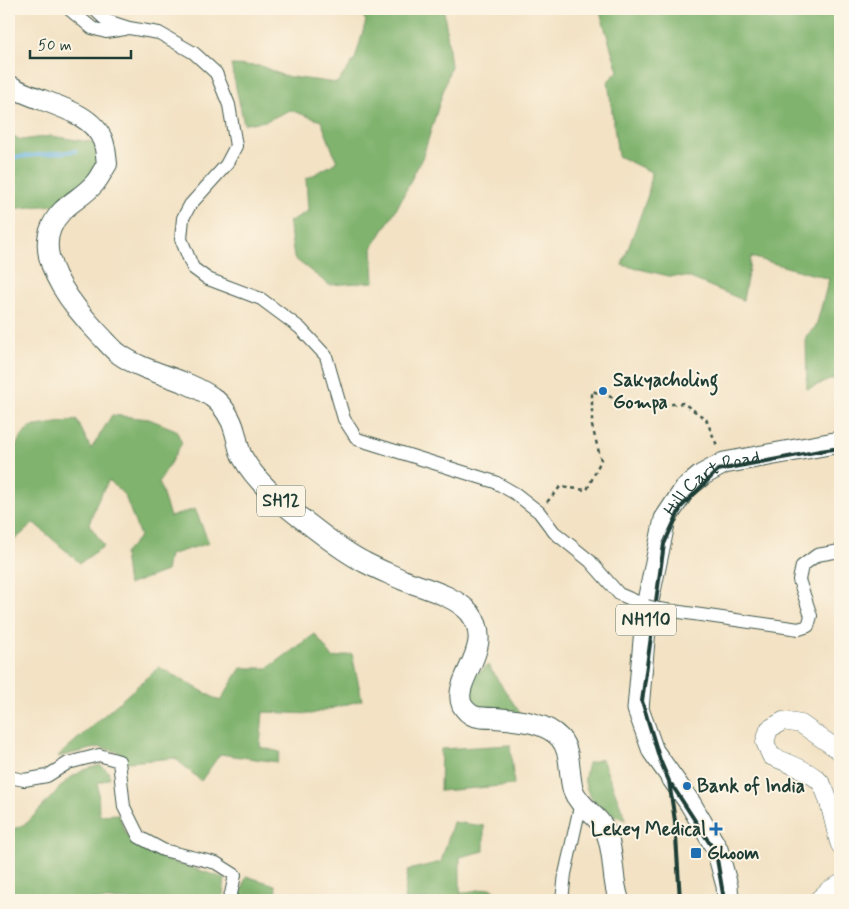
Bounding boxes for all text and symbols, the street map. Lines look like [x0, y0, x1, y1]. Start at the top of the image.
scale bar [30, 28, 131, 60]
text: 50 m [38, 36, 72, 56]
place label: Sakyacholing Gompa [613, 368, 719, 415]
marker: Sakyacholing Gompa [597, 385, 609, 397]
street label: Hill Cart Road [658, 444, 762, 521]
road number: SH12 [257, 486, 305, 516]
road number: NH110 [616, 604, 676, 636]
place label: Bank of India [697, 774, 805, 799]
marker: Bank of India [681, 780, 693, 792]
place label: Lekey Medical [591, 817, 706, 842]
marker: Lekey Medical [710, 823, 722, 835]
place label: Ghoom [707, 841, 759, 866]
marker: Ghoom [689, 846, 703, 860]

